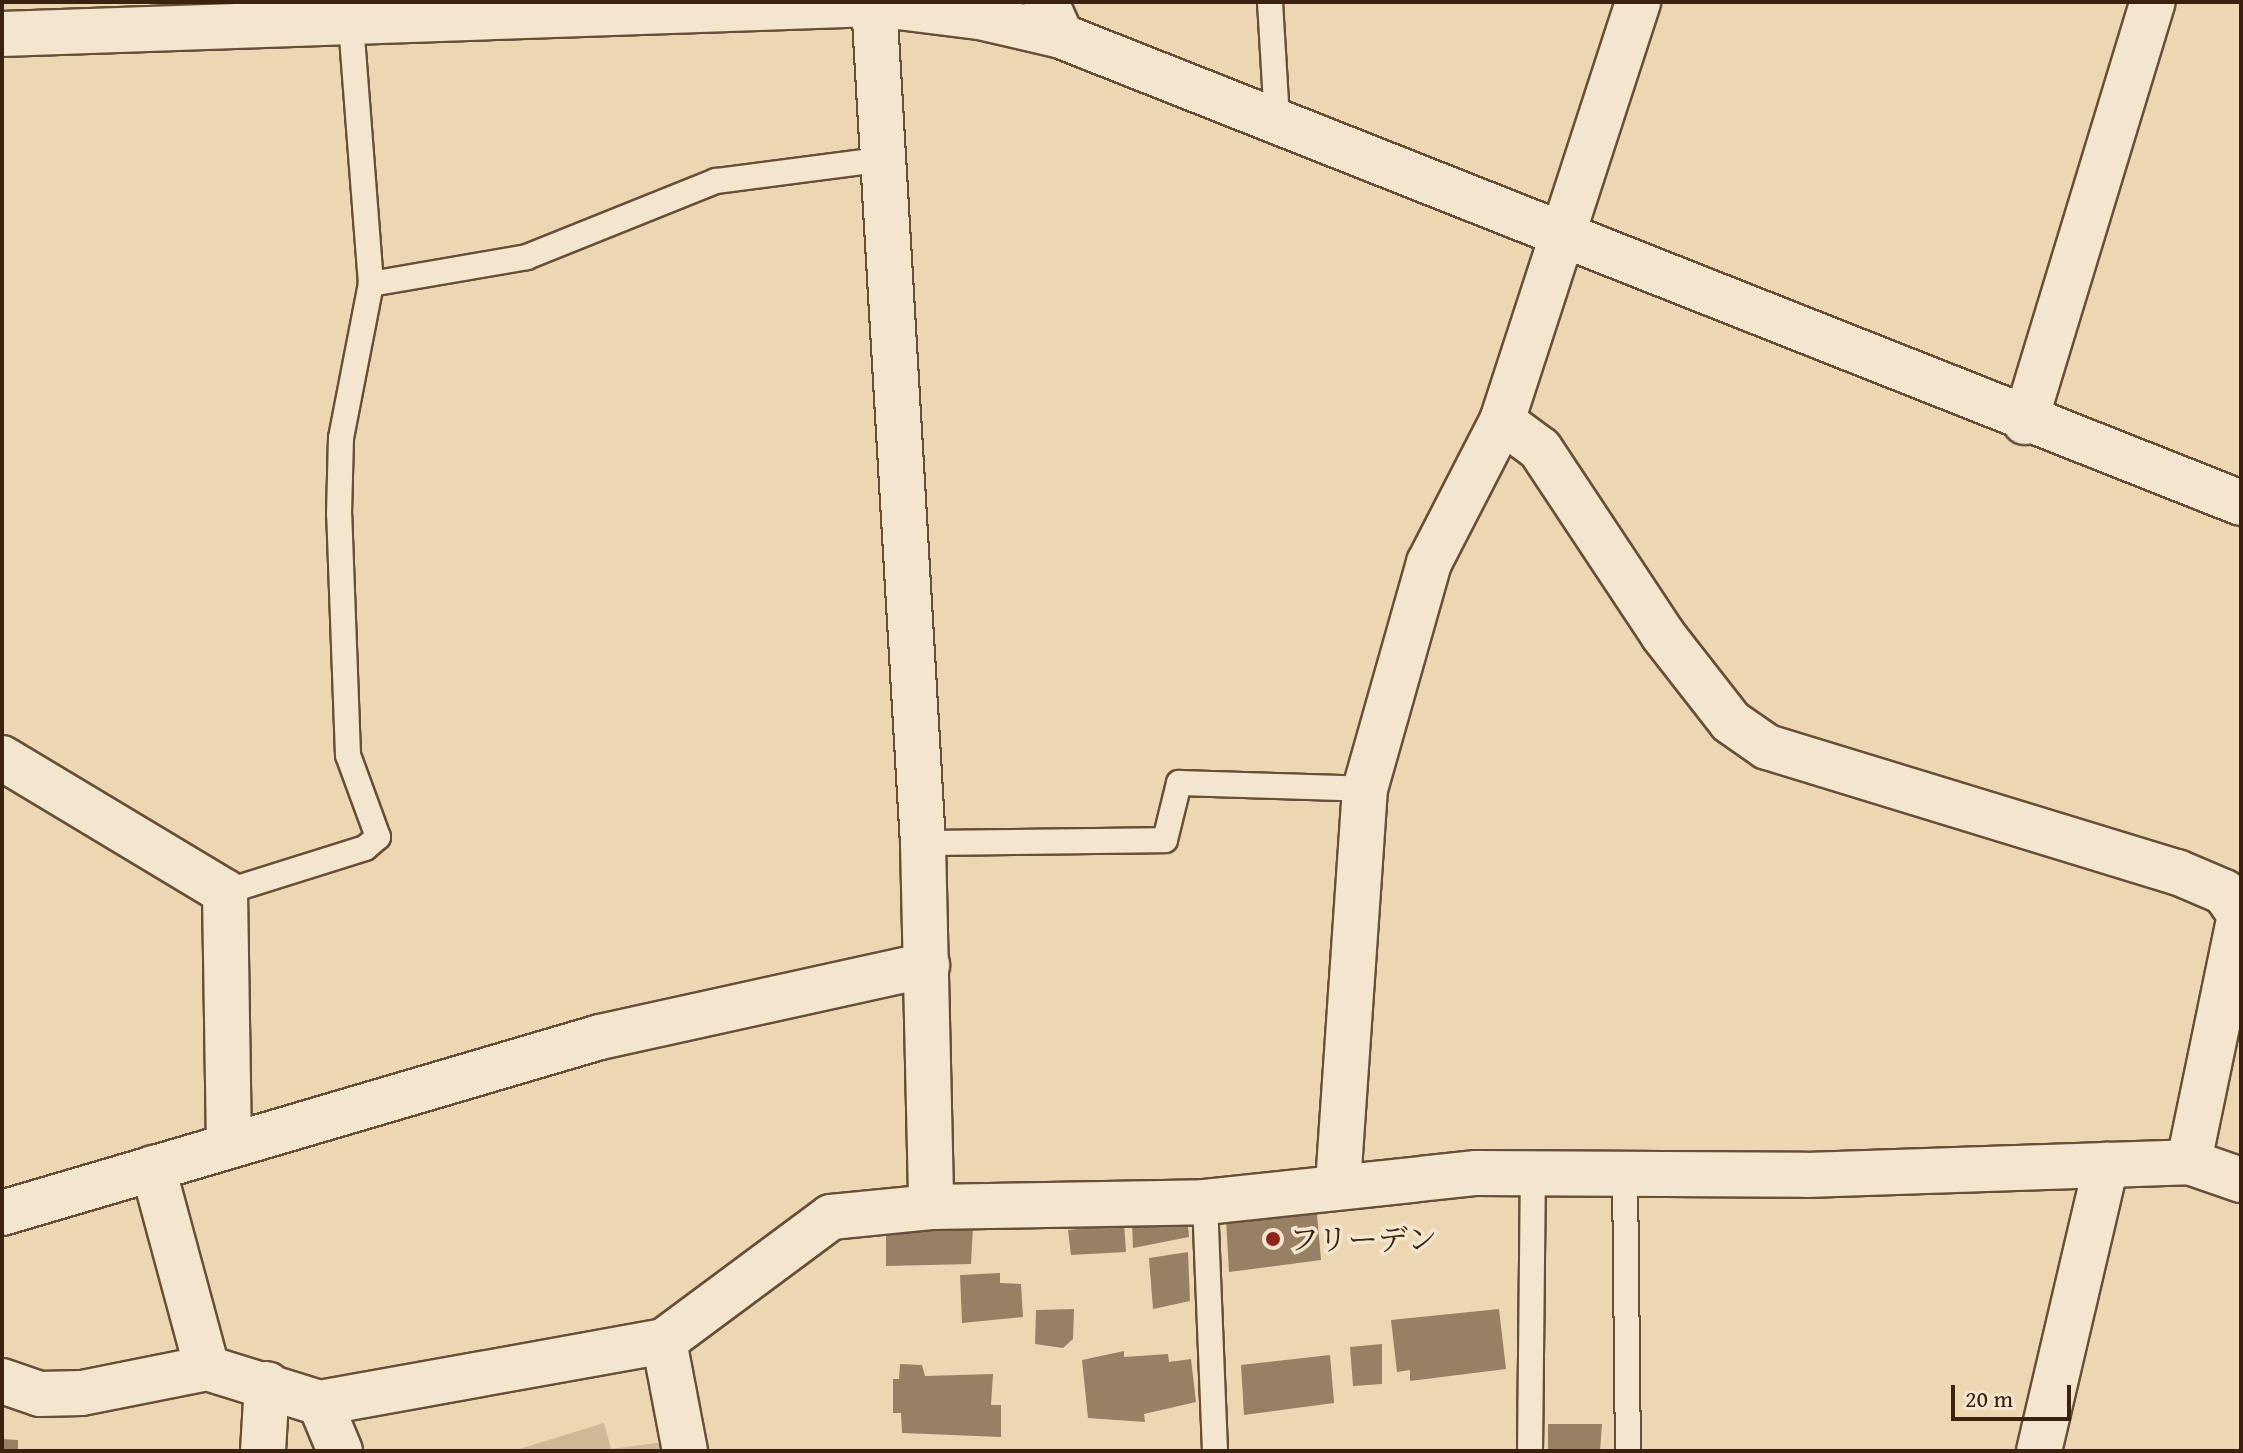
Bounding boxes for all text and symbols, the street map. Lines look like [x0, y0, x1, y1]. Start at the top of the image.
place label: フリーデン [1289, 1221, 1439, 1257]
marker: フリーデン [1264, 1230, 1282, 1248]
scale bar [1955, 1369, 2075, 1419]
text: 20 m [1965, 1381, 2013, 1416]

